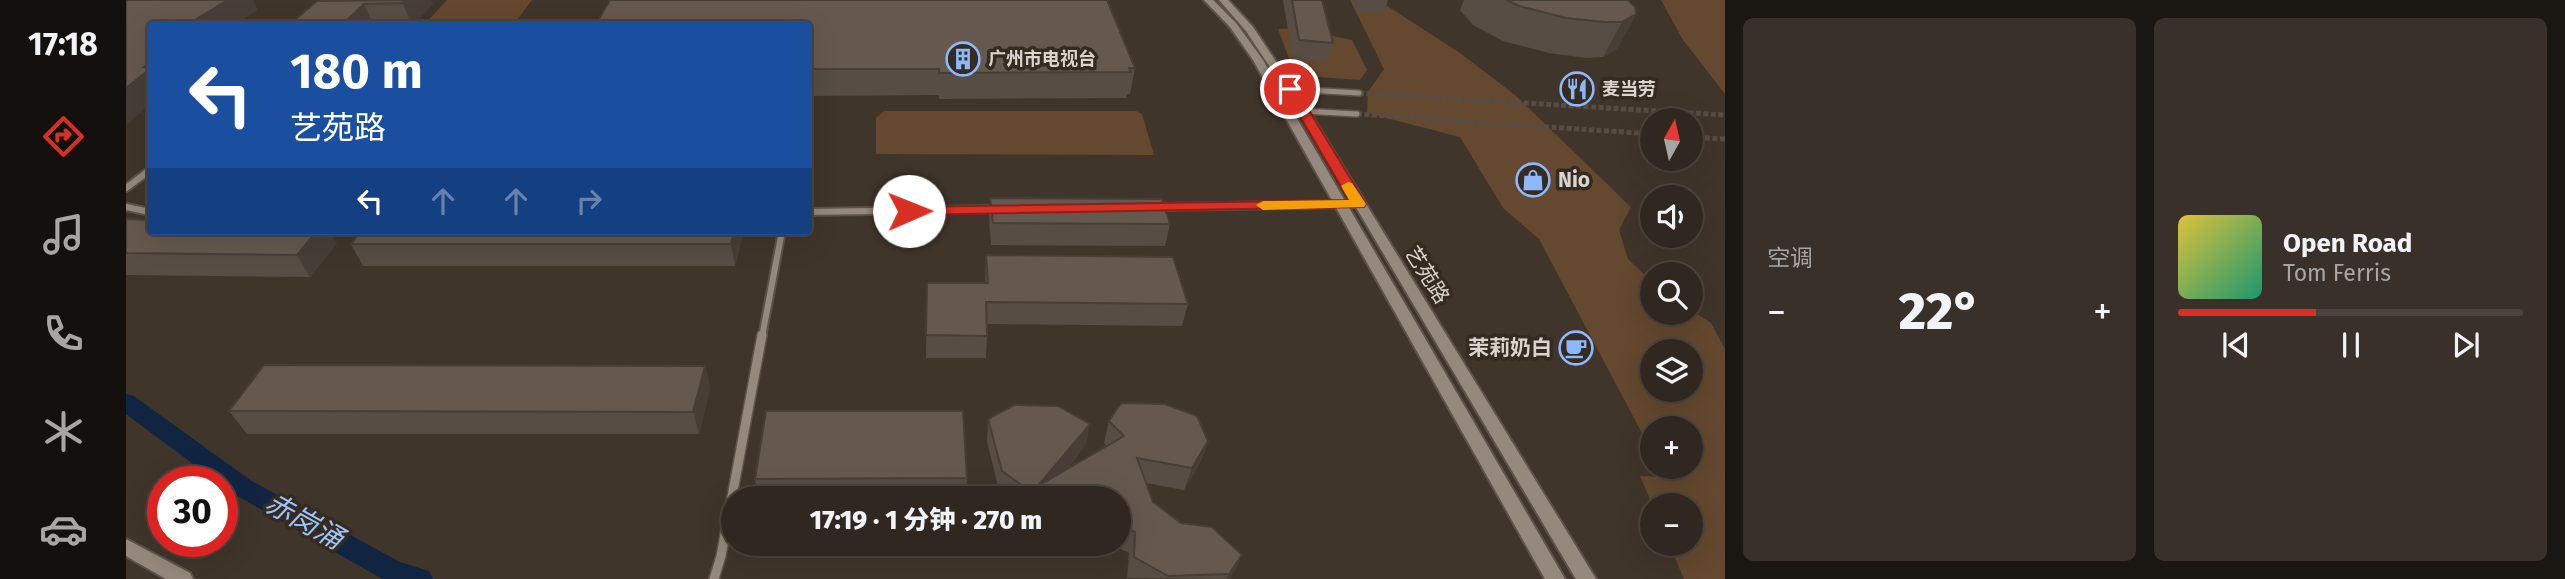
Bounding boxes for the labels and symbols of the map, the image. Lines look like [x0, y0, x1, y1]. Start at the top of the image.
building icon: 广州市电视台 [944, 40, 982, 78]
place label: 广州市电视台 [988, 48, 1096, 70]
pin [1260, 59, 1320, 119]
restaurant icon: 麦当劳 [1558, 70, 1596, 108]
place label: 麦当劳 [1602, 78, 1656, 100]
north arrow [1640, 108, 1703, 172]
shop icon: Nio [1514, 161, 1552, 199]
place label: Nio [1558, 167, 1590, 193]
position arrow [872, 174, 946, 248]
street label: 艺苑路 [1399, 241, 1455, 309]
cafe icon: 茉莉奶白 [1557, 329, 1595, 367]
place label: 茉莉奶白 [1468, 335, 1552, 361]
speed limit sign: 30 [147, 466, 238, 557]
water label: 赤岗涌 [259, 486, 351, 557]

